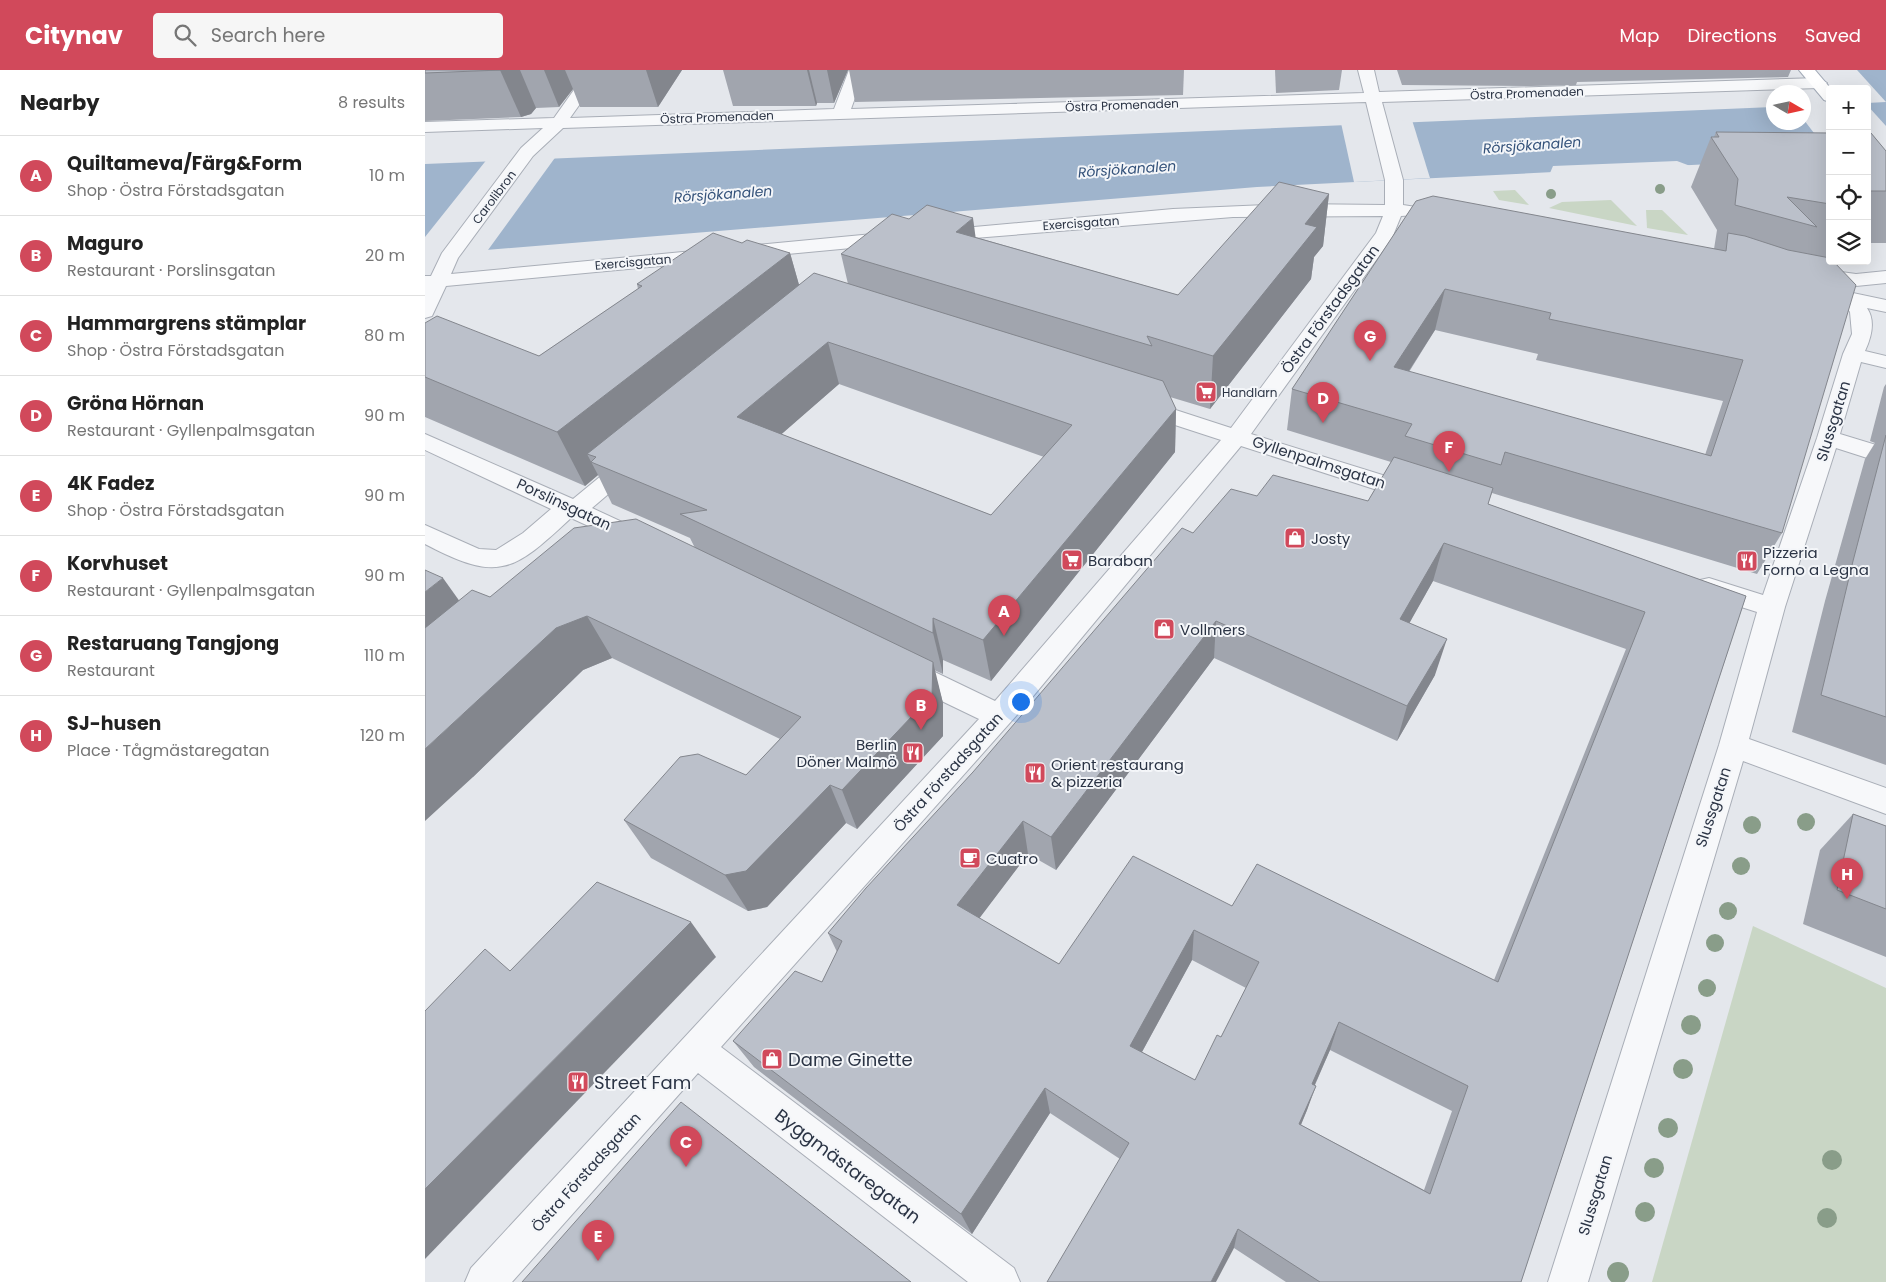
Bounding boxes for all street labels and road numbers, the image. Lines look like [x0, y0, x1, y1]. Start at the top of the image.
street label: Östra Promenaden [1470, 83, 1584, 103]
street label: Östra Promenaden [1065, 95, 1179, 115]
street label: Östra Promenaden [660, 107, 774, 127]
street label: Carolibron [468, 167, 520, 227]
street label: Exercisgatan [1042, 212, 1120, 234]
street label: Östra Förstadsgatan [1276, 240, 1384, 378]
street label: Exercisgatan [594, 250, 672, 274]
street label: Slussgatan [1811, 378, 1855, 464]
street label: Gyllenpalmsgatan [1250, 431, 1388, 493]
street label: Porslinsgatan [513, 473, 615, 535]
street label: Östra Förstadsgatan [889, 708, 1007, 836]
street label: Slussgatan [1690, 764, 1736, 850]
street label: Byggmästaregatan [770, 1103, 926, 1229]
street label: Östra Förstadsgatan [527, 1108, 645, 1236]
street label: Slussgatan [1573, 1152, 1617, 1238]

